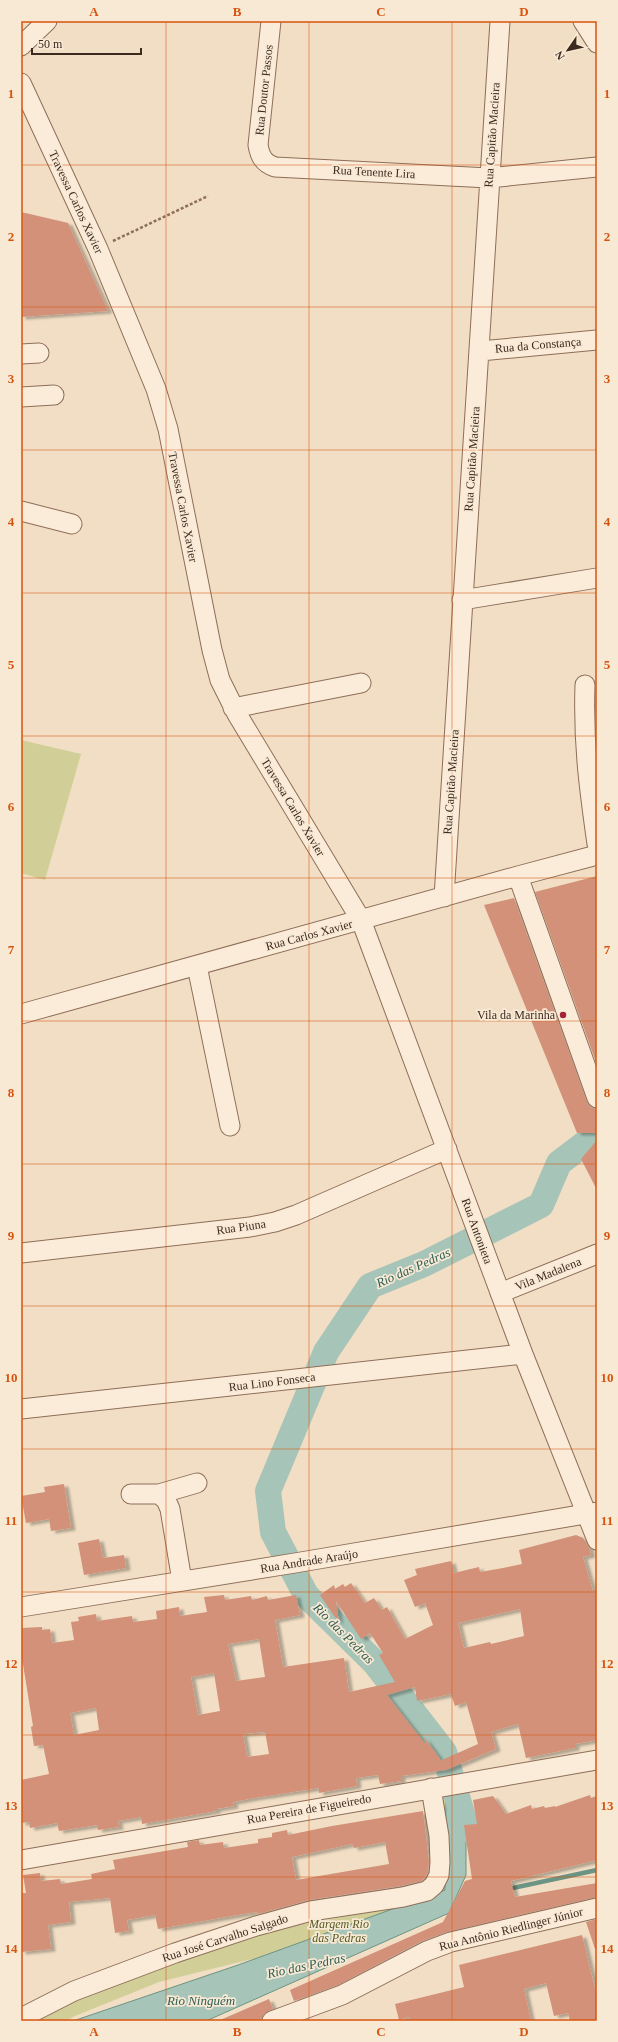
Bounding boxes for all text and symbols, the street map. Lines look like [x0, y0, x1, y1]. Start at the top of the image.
text: A [89, 4, 99, 19]
text: B [233, 4, 242, 19]
text: C [376, 4, 386, 19]
text: D [519, 4, 529, 19]
scale bar [32, 30, 141, 56]
north arrow [548, 30, 588, 70]
text: 50 m [38, 37, 63, 51]
street label: Rua Doutor Passos [252, 44, 276, 136]
text: N [552, 49, 567, 62]
street label: Rua Capitão Macieira [481, 81, 503, 188]
text: 1 [8, 86, 14, 101]
text: 1 [604, 86, 610, 101]
street label: Travessa Carlos Xavier [46, 148, 106, 256]
street label: Rua Tenente Lira [332, 163, 416, 181]
text: 2 [8, 229, 14, 244]
text: 2 [604, 229, 610, 244]
street label: Rua da Constança [494, 334, 582, 356]
text: 3 [8, 371, 15, 386]
text: 3 [604, 371, 611, 386]
street label: Rua Capitão Macieira [461, 405, 483, 512]
street label: Travessa Carlos Xavier [165, 451, 201, 563]
text: 4 [8, 514, 15, 529]
text: 4 [604, 514, 611, 529]
text: 5 [8, 657, 15, 672]
text: 5 [604, 657, 611, 672]
street label: Rua Capitão Macieira [440, 728, 462, 835]
street label: Travessa Carlos Xavier [258, 755, 328, 859]
text: 6 [8, 799, 15, 814]
text: 6 [604, 799, 611, 814]
street label: Rua Carlos Xavier [264, 917, 354, 953]
text: 7 [8, 942, 15, 957]
text: 7 [604, 942, 611, 957]
place label: Vila da Marinha [477, 1008, 556, 1022]
marker: Vila da Marinha [558, 1010, 568, 1020]
text: 8 [8, 1085, 15, 1100]
text: 8 [604, 1085, 611, 1100]
street label: Rua Antonieta [459, 1196, 496, 1266]
street label: Rua Piuna [215, 1217, 267, 1237]
text: 9 [8, 1228, 15, 1243]
text: 9 [604, 1228, 611, 1243]
water label: Rio das Pedras [373, 1244, 453, 1291]
street label: Vila Madalena [513, 1254, 584, 1294]
text: 10 [5, 1370, 18, 1385]
street label: Rua Lino Fonseca [228, 1370, 317, 1394]
text: 10 [601, 1370, 614, 1385]
text: 11 [5, 1513, 17, 1528]
text: 11 [601, 1513, 613, 1528]
street label: Rua Andrade Araújo [259, 1546, 359, 1576]
water label: Rio das Pedras [310, 1599, 377, 1667]
text: 12 [5, 1656, 18, 1671]
text: 12 [601, 1656, 614, 1671]
street label: Rua Pereira de Figueiredo [246, 1791, 372, 1827]
text: 13 [5, 1798, 18, 1813]
text: 13 [601, 1798, 614, 1813]
street label: Rua Antônio Riedlinger Júnior [438, 1904, 584, 1954]
street label: Rua José Carvalho Salgado [160, 1911, 290, 1965]
park label: Margem Rio das Pedras [308, 1917, 369, 1945]
text: 14 [5, 1941, 18, 1956]
text: 14 [601, 1941, 614, 1956]
water label: Rio das Pedras [265, 1950, 347, 1981]
water label: Rio Ninguém [166, 1993, 235, 2008]
text: A [89, 2024, 99, 2039]
text: B [233, 2024, 242, 2039]
text: C [376, 2024, 386, 2039]
text: D [519, 2024, 529, 2039]

